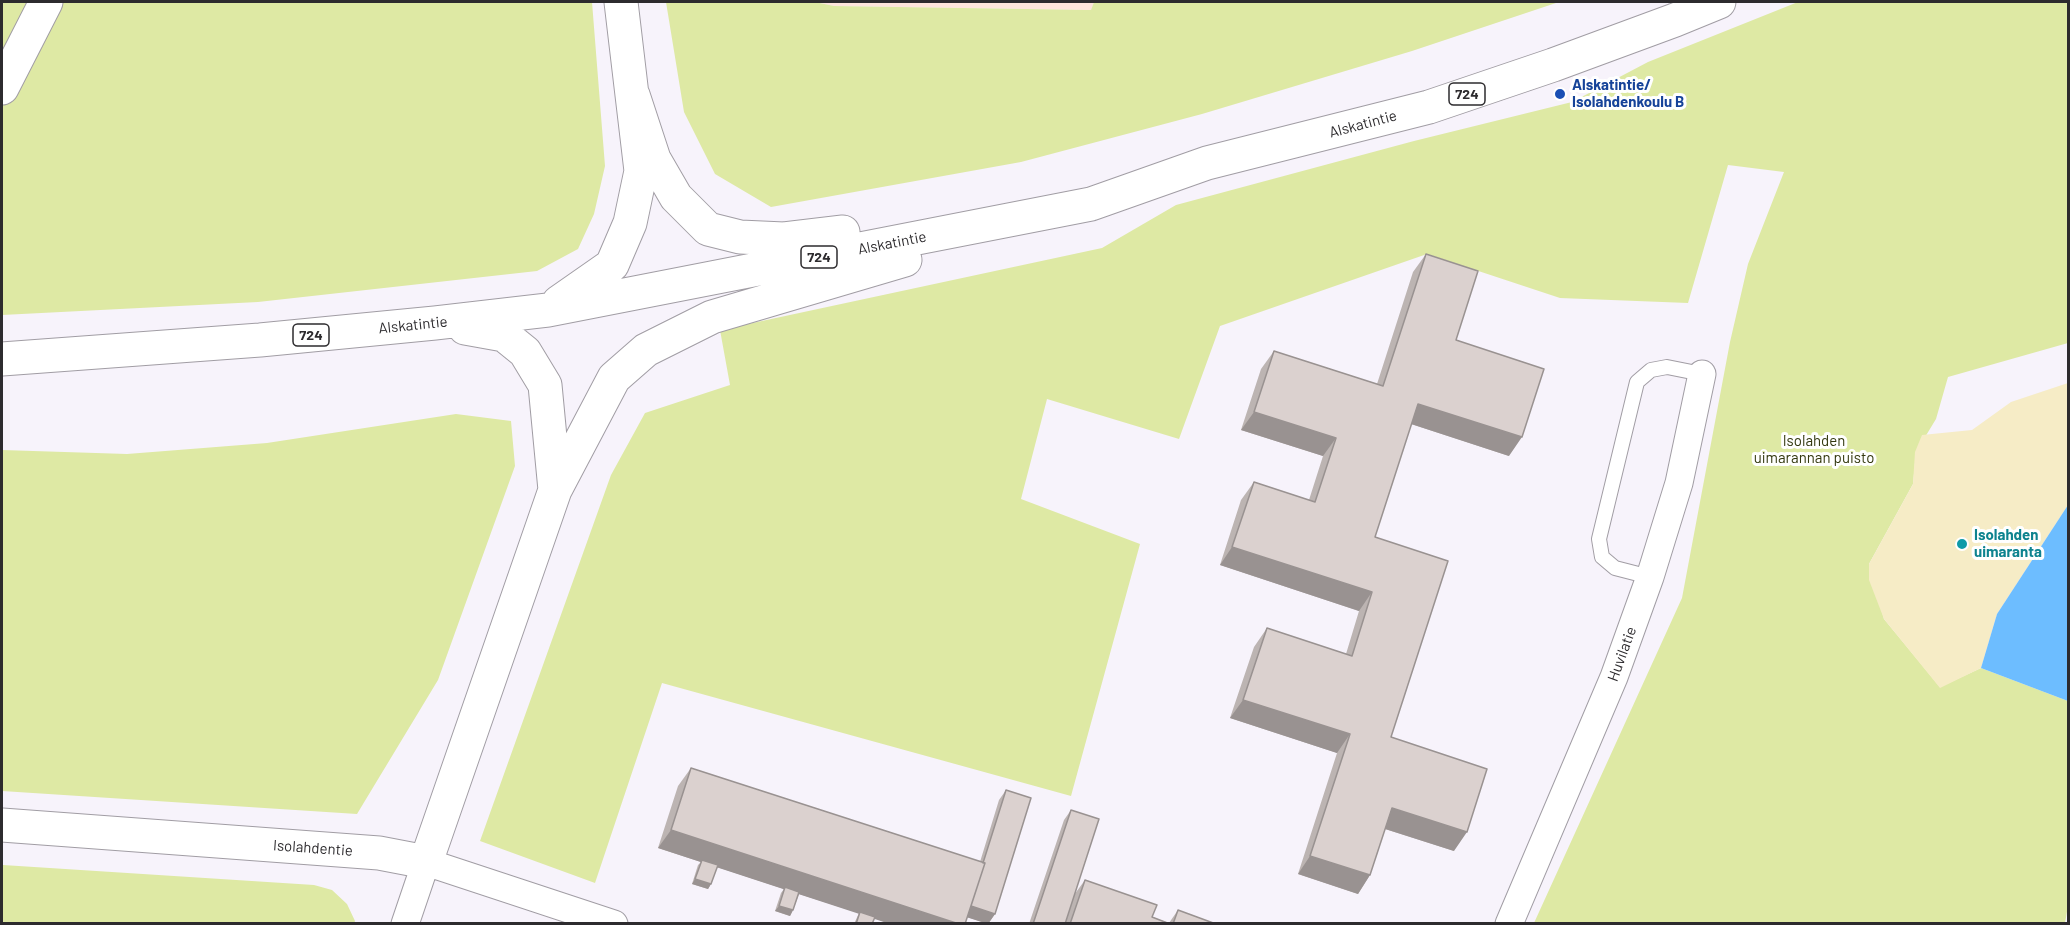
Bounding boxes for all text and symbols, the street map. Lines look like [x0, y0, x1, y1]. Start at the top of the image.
place label: Alskatintie/ Isolahdenkoulu B [1572, 76, 1684, 111]
road number: 724 [1449, 83, 1485, 105]
marker: Alskatintie/ Isolahdenkoulu B [1553, 87, 1567, 101]
street label: Alskatintie [1327, 106, 1399, 142]
street label: Alskatintie [856, 228, 928, 258]
road number: 724 [801, 246, 837, 268]
street label: Alskatintie [378, 312, 448, 338]
road number: 724 [293, 324, 329, 346]
park label: Isolahden uimarannan puisto [1754, 432, 1874, 467]
place label: Isolahden uimaranta [1974, 526, 2042, 561]
marker: Isolahden uimaranta [1955, 537, 1969, 551]
street label: Huvilatie [1604, 624, 1640, 684]
street label: Isolahdentie [273, 836, 353, 860]

